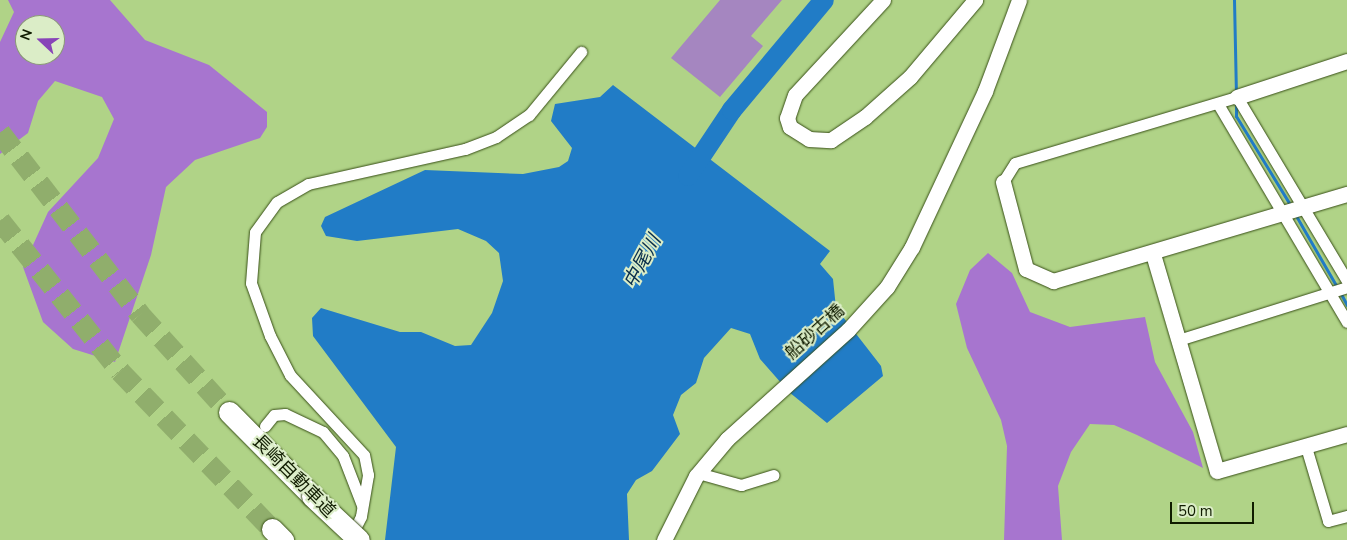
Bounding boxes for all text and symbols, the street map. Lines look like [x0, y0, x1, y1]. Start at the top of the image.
north arrow [15, 15, 65, 65]
text: N [16, 27, 37, 43]
water label: 中尾川 [620, 231, 666, 293]
street label: 船砂古橋 [781, 300, 849, 364]
street label: 長崎自動車道 [248, 430, 340, 522]
scale bar [1172, 492, 1256, 524]
text: 50 m [1178, 501, 1213, 521]

